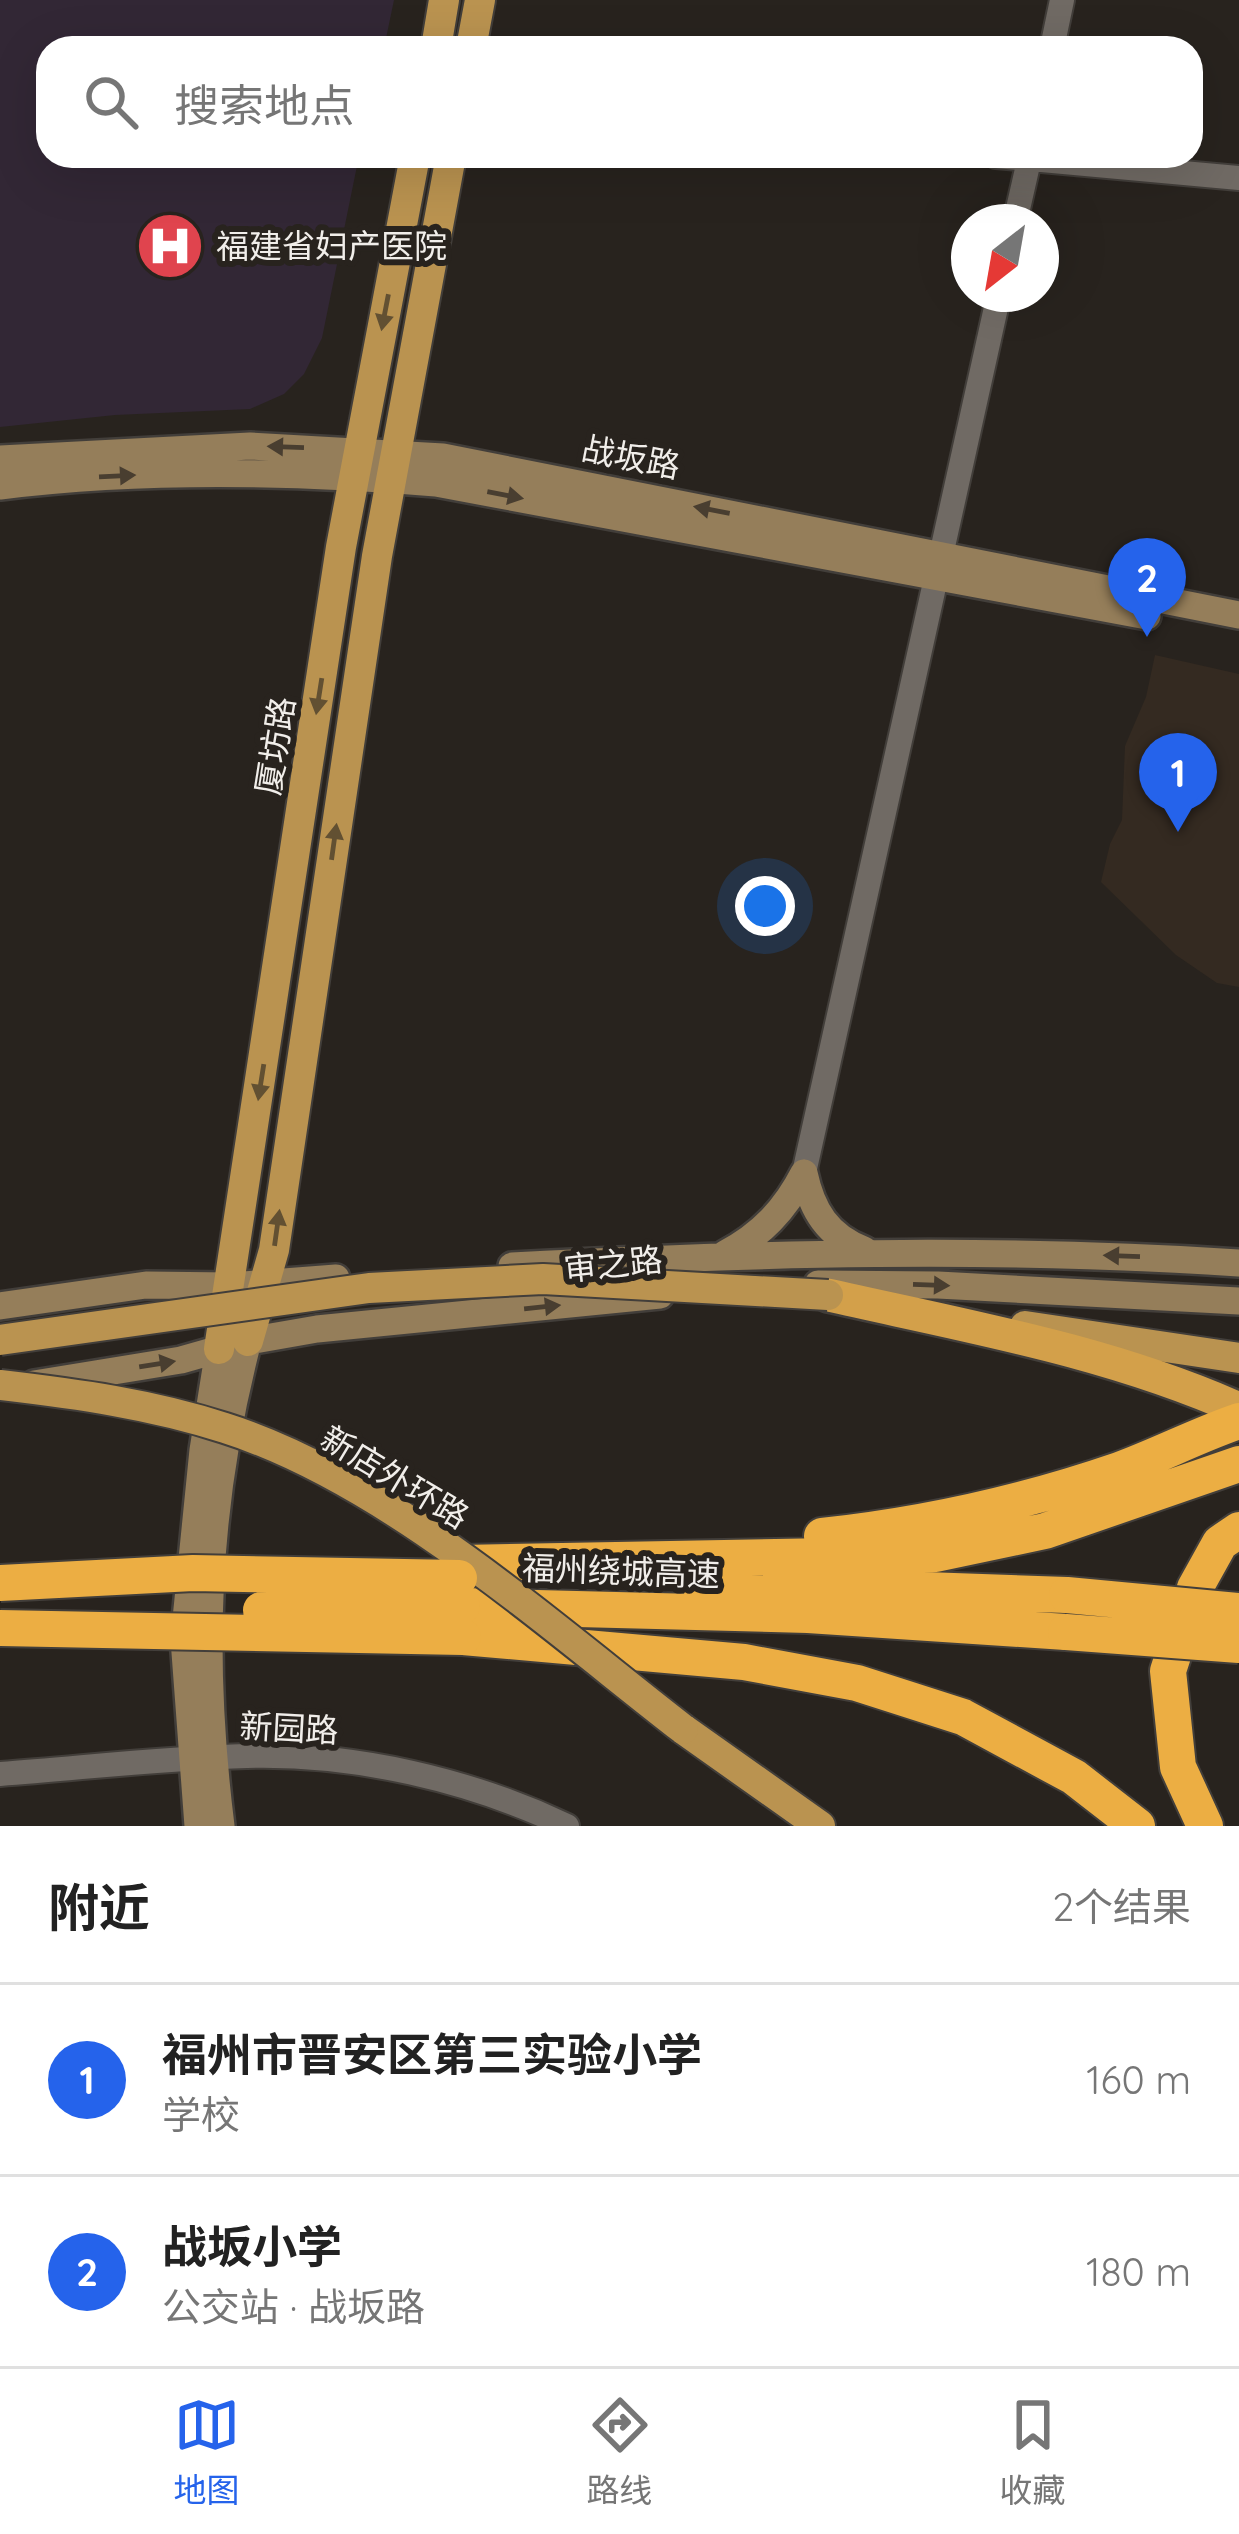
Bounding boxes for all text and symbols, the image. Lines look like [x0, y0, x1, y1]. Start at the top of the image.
search box [36, 36, 1203, 168]
icon: search [78, 69, 144, 135]
text: 搜索地点 [174, 77, 354, 133]
north arrow [951, 204, 1059, 312]
hospital icon: 福建省妇产医院 [135, 211, 205, 281]
place label: 福建省妇产医院 [216, 225, 447, 266]
one-way arrow [374, 294, 393, 331]
street label: 战坂路 [579, 427, 684, 486]
one-way arrow [266, 438, 304, 457]
one-way arrow [98, 466, 136, 485]
one-way arrow [487, 486, 525, 505]
one-way arrow [693, 500, 731, 519]
pin: 2 [1108, 538, 1186, 637]
one-way arrow [309, 678, 327, 716]
street label: 厦坊路 [247, 694, 302, 798]
pin: 1 [1139, 733, 1217, 832]
one-way arrow [325, 823, 344, 860]
your location [735, 876, 795, 936]
one-way arrow [251, 1064, 270, 1101]
one-way arrow [268, 1209, 287, 1246]
street label: 审之路 [562, 1238, 664, 1289]
one-way arrow [1102, 1246, 1140, 1265]
one-way arrow [913, 1276, 951, 1295]
one-way arrow [524, 1297, 561, 1316]
one-way arrow [139, 1354, 176, 1373]
street label: 新店外环路 [314, 1417, 477, 1537]
street label: 福州绕城高速 [521, 1547, 721, 1594]
street label: 新园路 [239, 1704, 340, 1751]
text: 附近 [48, 1875, 150, 1939]
text: 2个结果 [1052, 1882, 1191, 1931]
text: 福州市晋安区第三实验小学 [162, 2026, 702, 2082]
text: 1 [79, 2055, 95, 2104]
text: 160 m [1086, 2055, 1191, 2104]
text: 学校 [162, 2090, 240, 2139]
text: 战坂小学 [162, 2218, 342, 2274]
text: 2 [76, 2247, 98, 2296]
text: 180 m [1086, 2247, 1191, 2296]
text: 公交站 · 战坂路 [162, 2282, 425, 2331]
tab: 地图 [174, 2392, 240, 2512]
tab: 路线 [587, 2392, 653, 2512]
tab: 收藏 [1000, 2392, 1066, 2512]

